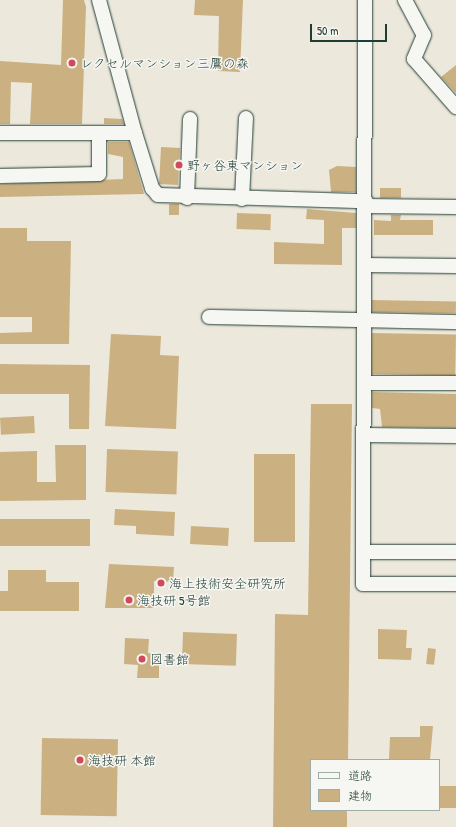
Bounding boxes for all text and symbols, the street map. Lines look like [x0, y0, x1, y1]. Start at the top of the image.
scale bar [312, 16, 389, 42]
text: 50 m [317, 22, 338, 39]
place label: レクセルマンション三鷹の森 [80, 55, 249, 71]
marker: レクセルマンション三鷹の森 [67, 58, 77, 68]
place label: 野ヶ谷東マンション [187, 157, 304, 173]
marker: 野ヶ谷東マンション [174, 160, 184, 170]
place label: 海上技術安全研究所 [169, 575, 286, 591]
marker: 海上技術安全研究所 [156, 578, 166, 588]
place label: 海技研 5号館 [137, 592, 210, 608]
marker: 海技研 5号館 [124, 595, 134, 605]
place label: 図書館 [150, 651, 189, 667]
marker: 図書館 [137, 654, 147, 664]
place label: 海技研 本館 [88, 752, 156, 768]
marker: 海技研 本館 [75, 755, 85, 765]
legend [310, 759, 440, 811]
text: 道路 [348, 767, 372, 784]
text: 建物 [348, 787, 372, 804]

